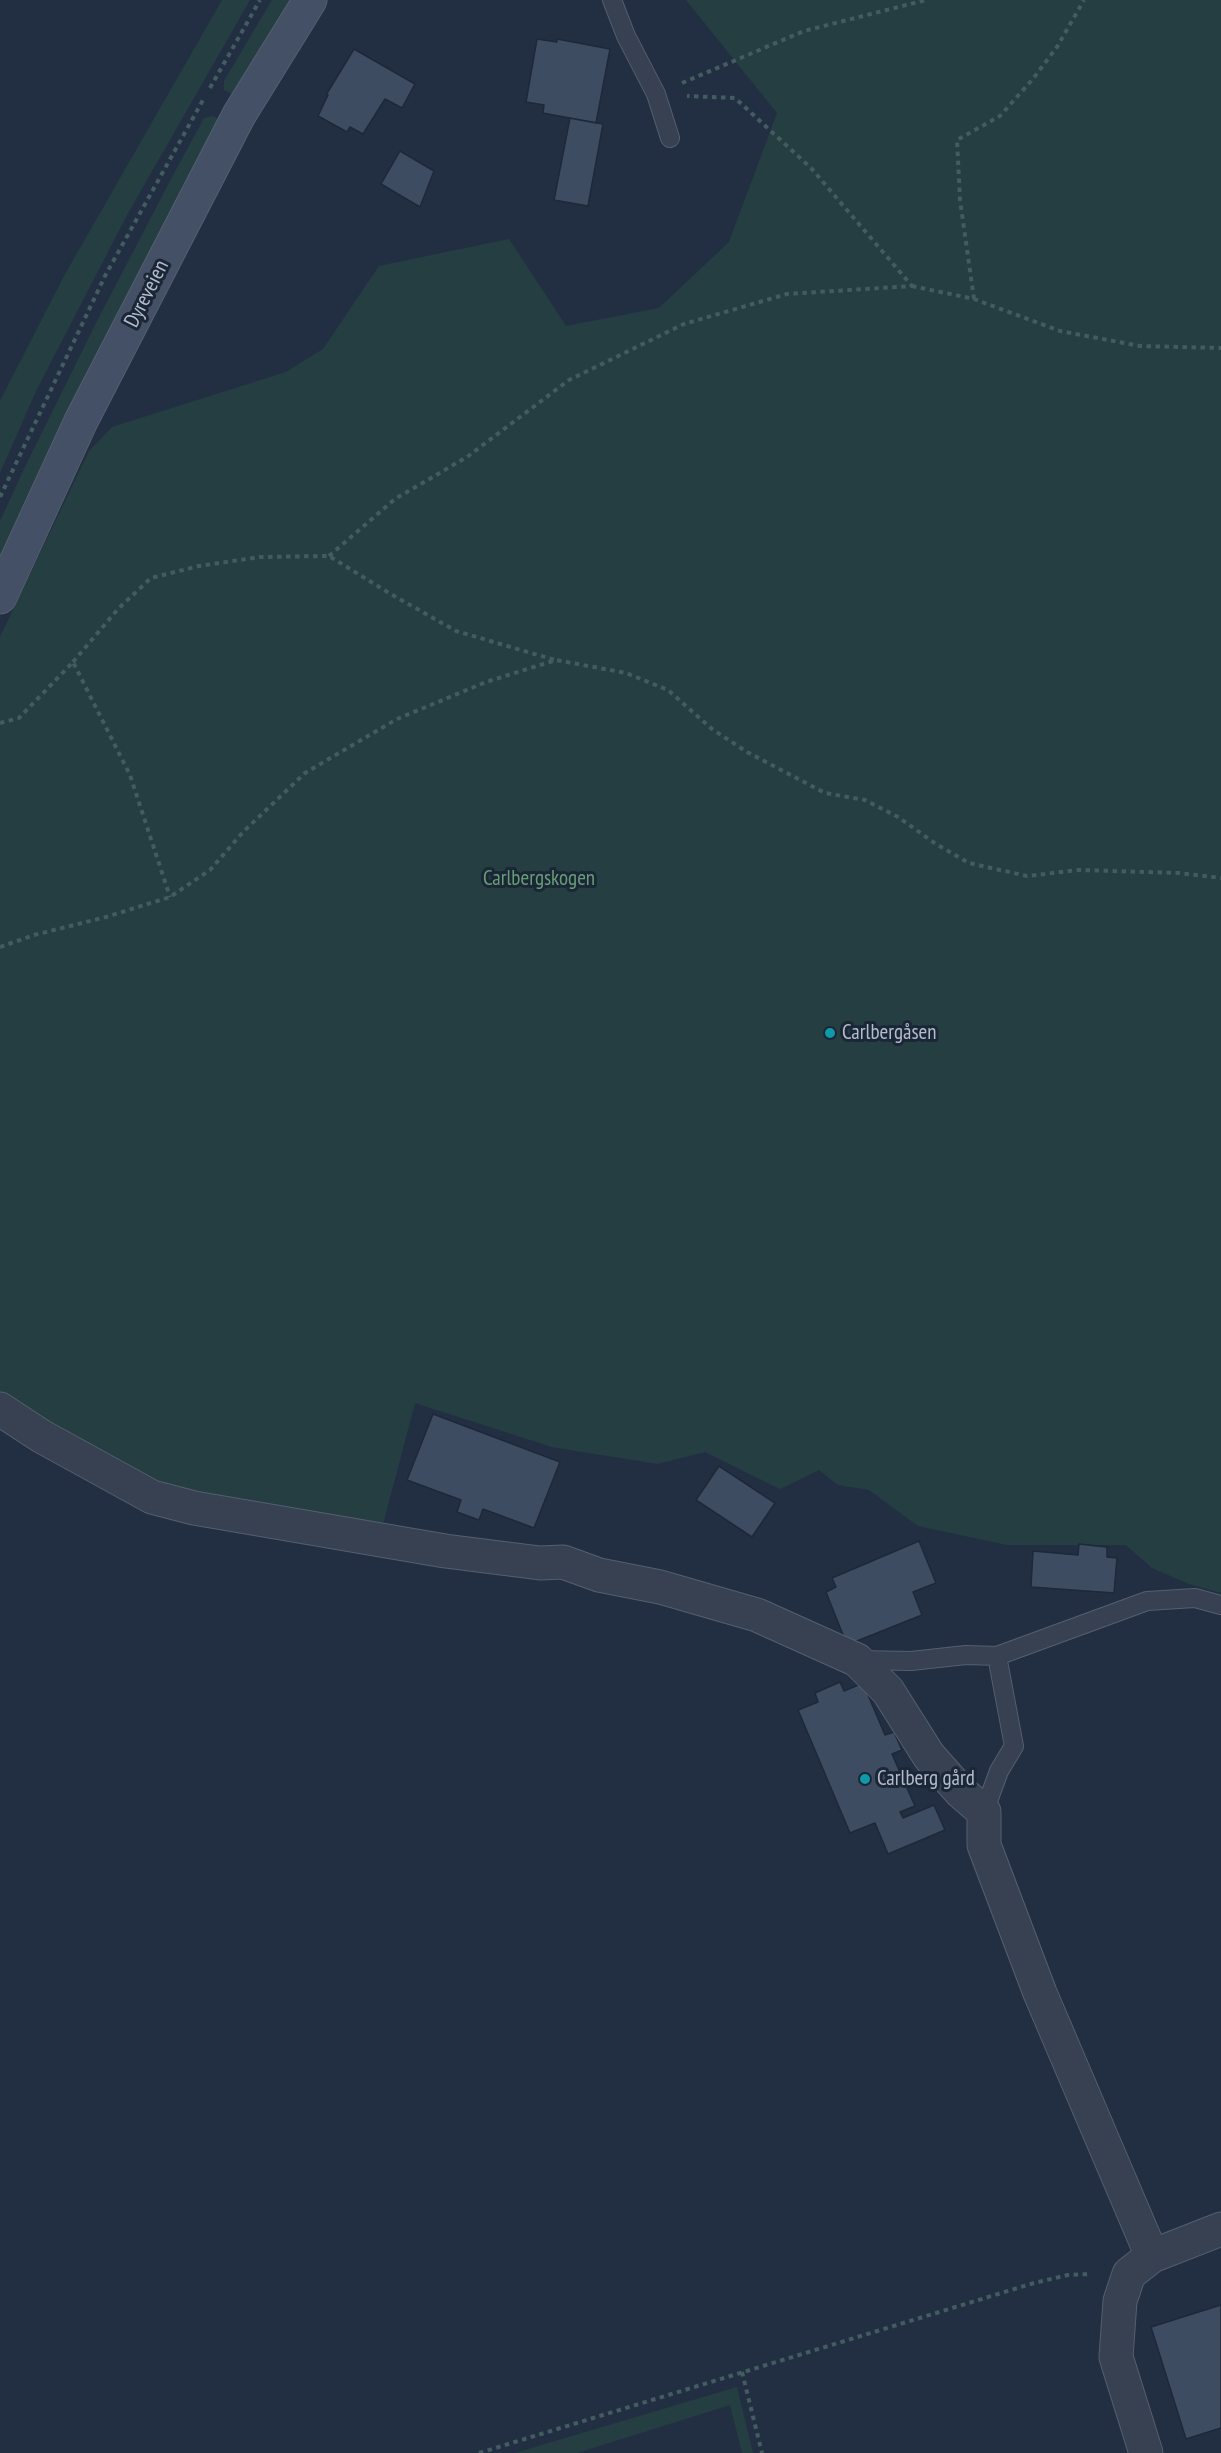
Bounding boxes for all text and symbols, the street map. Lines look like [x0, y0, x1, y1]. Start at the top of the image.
street label: Dyreveien [119, 256, 175, 332]
park label: Carlbergskogen [483, 866, 595, 892]
place label: Carlbergåsen [842, 1020, 936, 1046]
marker: Carlbergåsen [823, 1026, 837, 1040]
place label: Carlberg gård [877, 1766, 975, 1792]
marker: Carlberg gård [858, 1772, 872, 1786]

